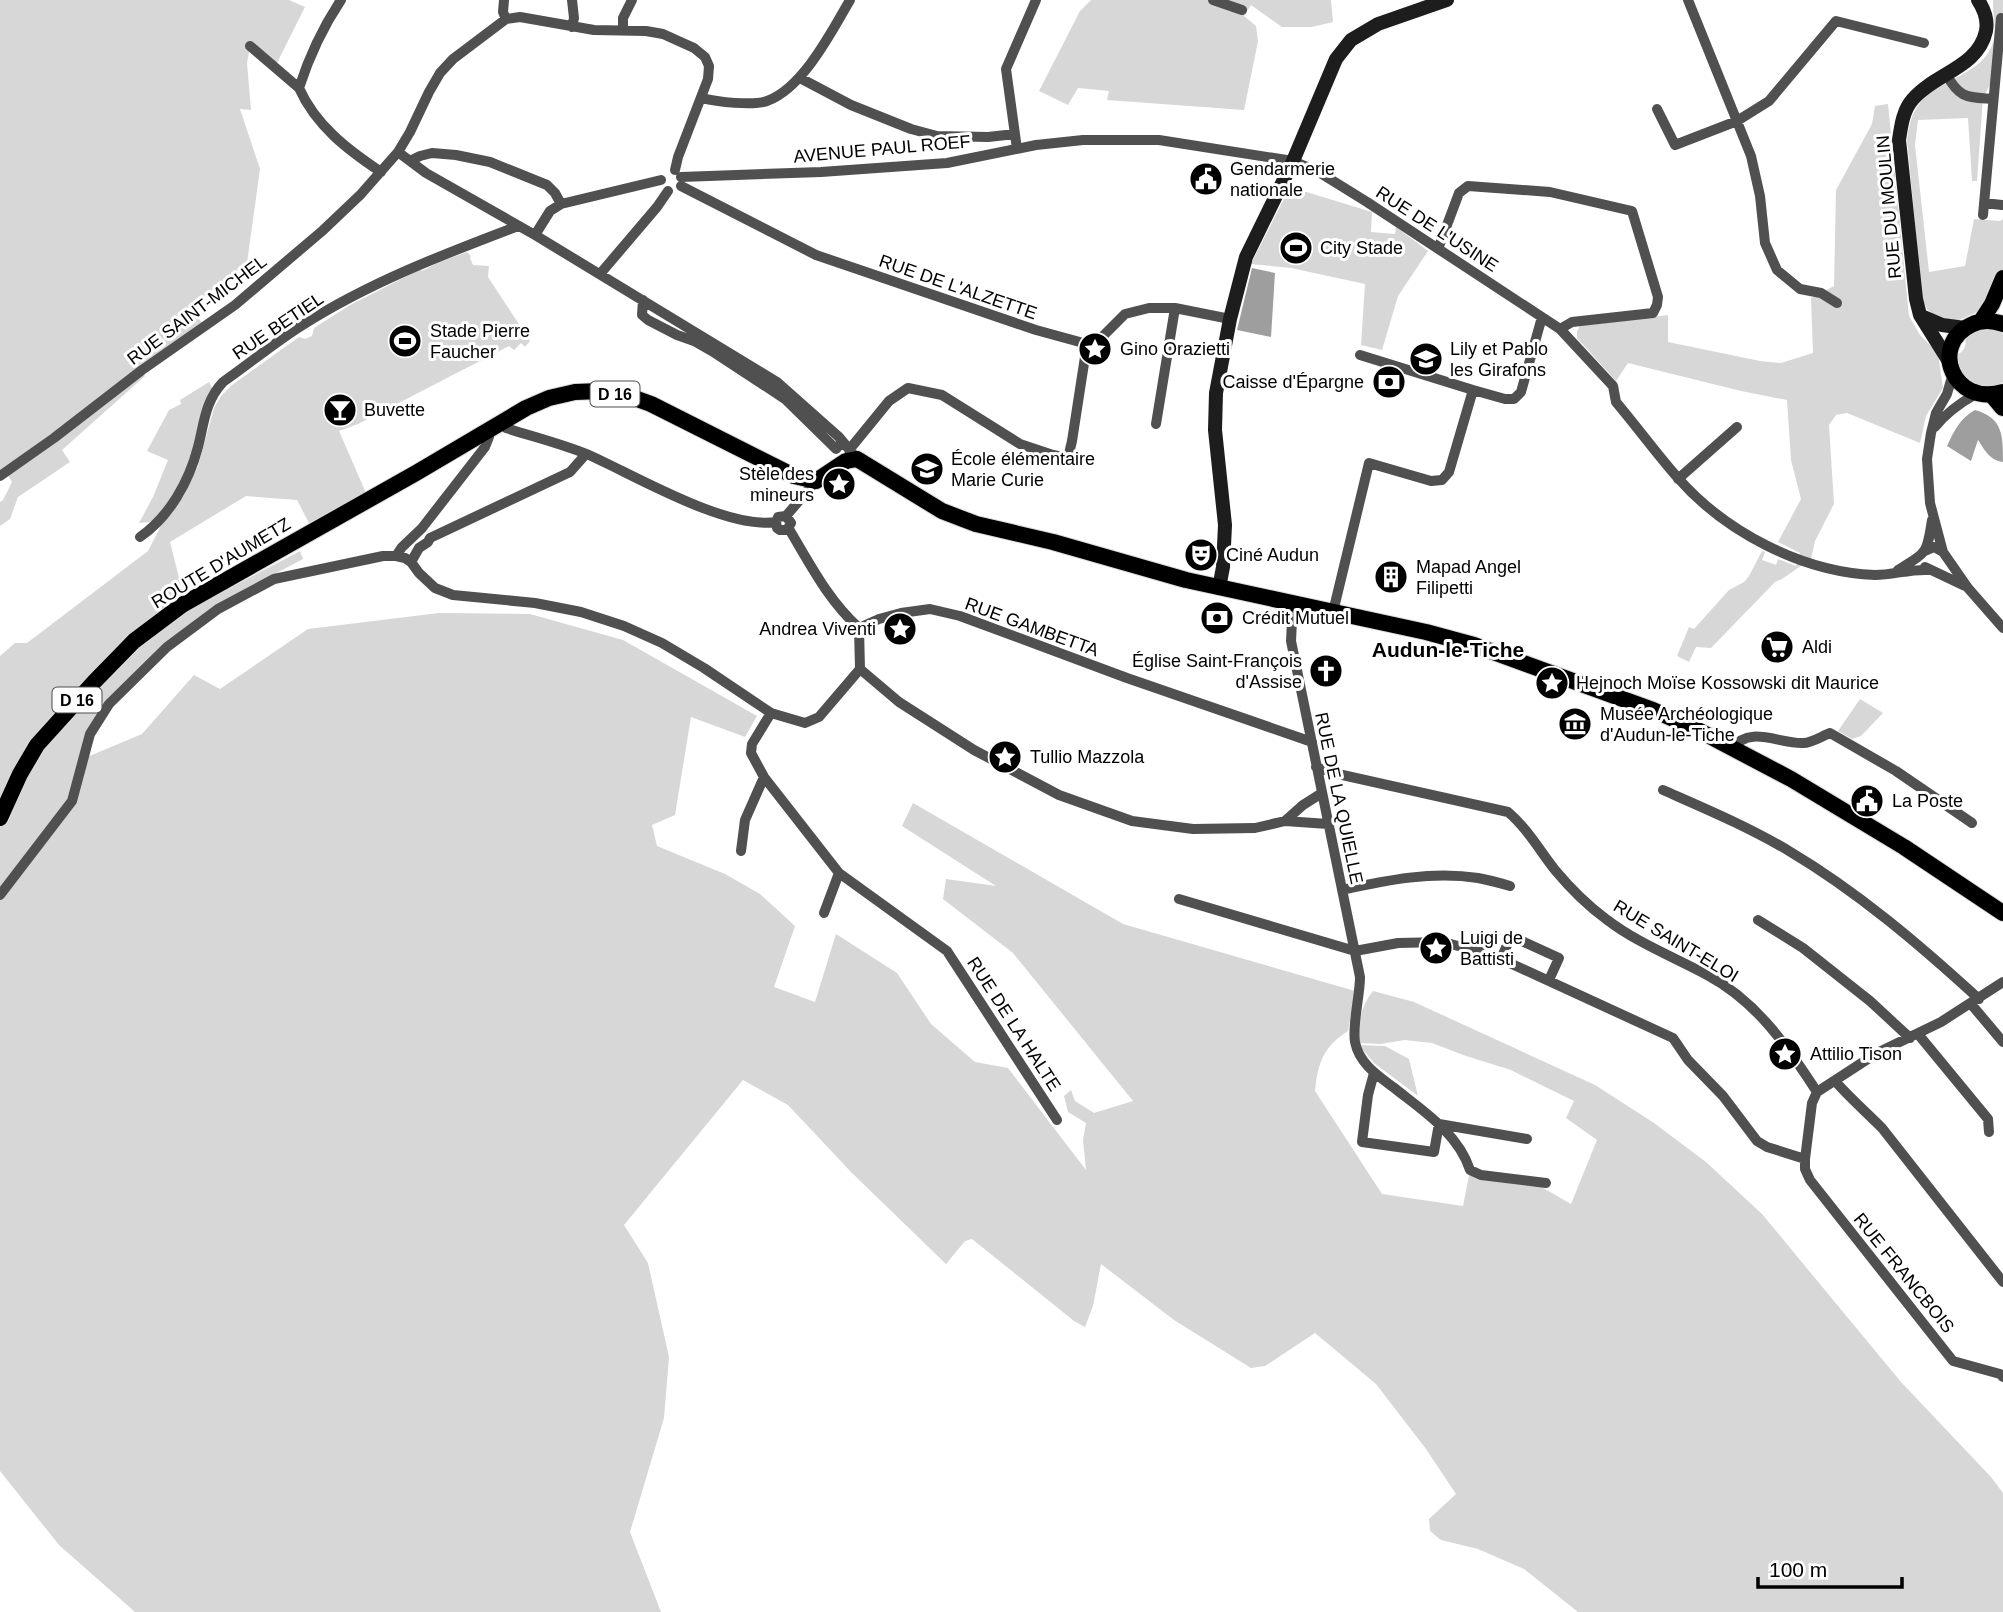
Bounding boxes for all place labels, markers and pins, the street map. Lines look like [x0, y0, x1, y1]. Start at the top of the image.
place label: Gendarmerie nationale [1230, 159, 1335, 200]
public building icon: Gendarmerie nationale [1187, 160, 1225, 198]
sports icon: City Stade [1277, 229, 1315, 267]
place label: City Stade [1320, 238, 1403, 258]
place label: Stade Pierre Faucher [430, 321, 530, 362]
sports icon: Stade Pierre Faucher [386, 322, 424, 360]
place icon: Gino Orazietti [1076, 330, 1114, 368]
place label: Gino Orazietti [1120, 339, 1230, 359]
place label: Lily et Pablo les Girafons [1450, 339, 1548, 380]
school or university icon: Lily et Pablo les Girafons [1407, 340, 1445, 378]
bank icon: Caisse d'Épargne [1370, 363, 1408, 401]
place label: Caisse d'Épargne [1222, 372, 1364, 392]
bar icon: Buvette [321, 391, 359, 429]
place label: Buvette [364, 400, 425, 420]
place label: École élémentaire Marie Curie [951, 449, 1095, 490]
school or university icon: École élémentaire Marie Curie [908, 450, 946, 488]
place label: Stèle des mineurs [739, 464, 814, 505]
place icon: Stèle des mineurs [820, 465, 858, 503]
theatre icon: Ciné Audun [1182, 536, 1220, 574]
place label: Ciné Audun [1226, 545, 1319, 565]
place label: Mapad Angel Filipetti [1416, 557, 1521, 598]
building icon: Mapad Angel Filipetti [1372, 558, 1410, 596]
bank icon: Crédit Mutuel [1198, 599, 1236, 637]
place label: Crédit Mutuel [1242, 608, 1349, 628]
place icon: Andrea Viventi [881, 610, 919, 648]
place label: Andrea Viventi [759, 619, 876, 639]
supermarket icon: Aldi [1758, 628, 1796, 666]
place label: Aldi [1802, 637, 1832, 657]
place label: Église Saint-François d'Assise [1132, 651, 1302, 692]
church icon: Église Saint-François d'Assise [1307, 652, 1345, 690]
place icon: Hejnoch Moïse Kossowski dit Maurice [1533, 664, 1571, 702]
place label: Hejnoch Moïse Kossowski dit Maurice [1576, 673, 1879, 693]
place label: Musée Archéologique d'Audun-le-Tiche [1600, 704, 1773, 745]
museum icon: Musée Archéologique d'Audun-le-Tiche [1556, 705, 1594, 743]
place icon: Tullio Mazzola [986, 738, 1024, 776]
place label: Tullio Mazzola [1030, 747, 1145, 767]
public building icon: La Poste [1848, 782, 1886, 820]
place label: La Poste [1892, 791, 1963, 811]
place label: Luigi de Battisti [1460, 928, 1523, 969]
place icon: Luigi de Battisti [1417, 929, 1455, 967]
place icon: Attilio Tison [1766, 1035, 1804, 1073]
place label: Attilio Tison [1810, 1044, 1902, 1064]

